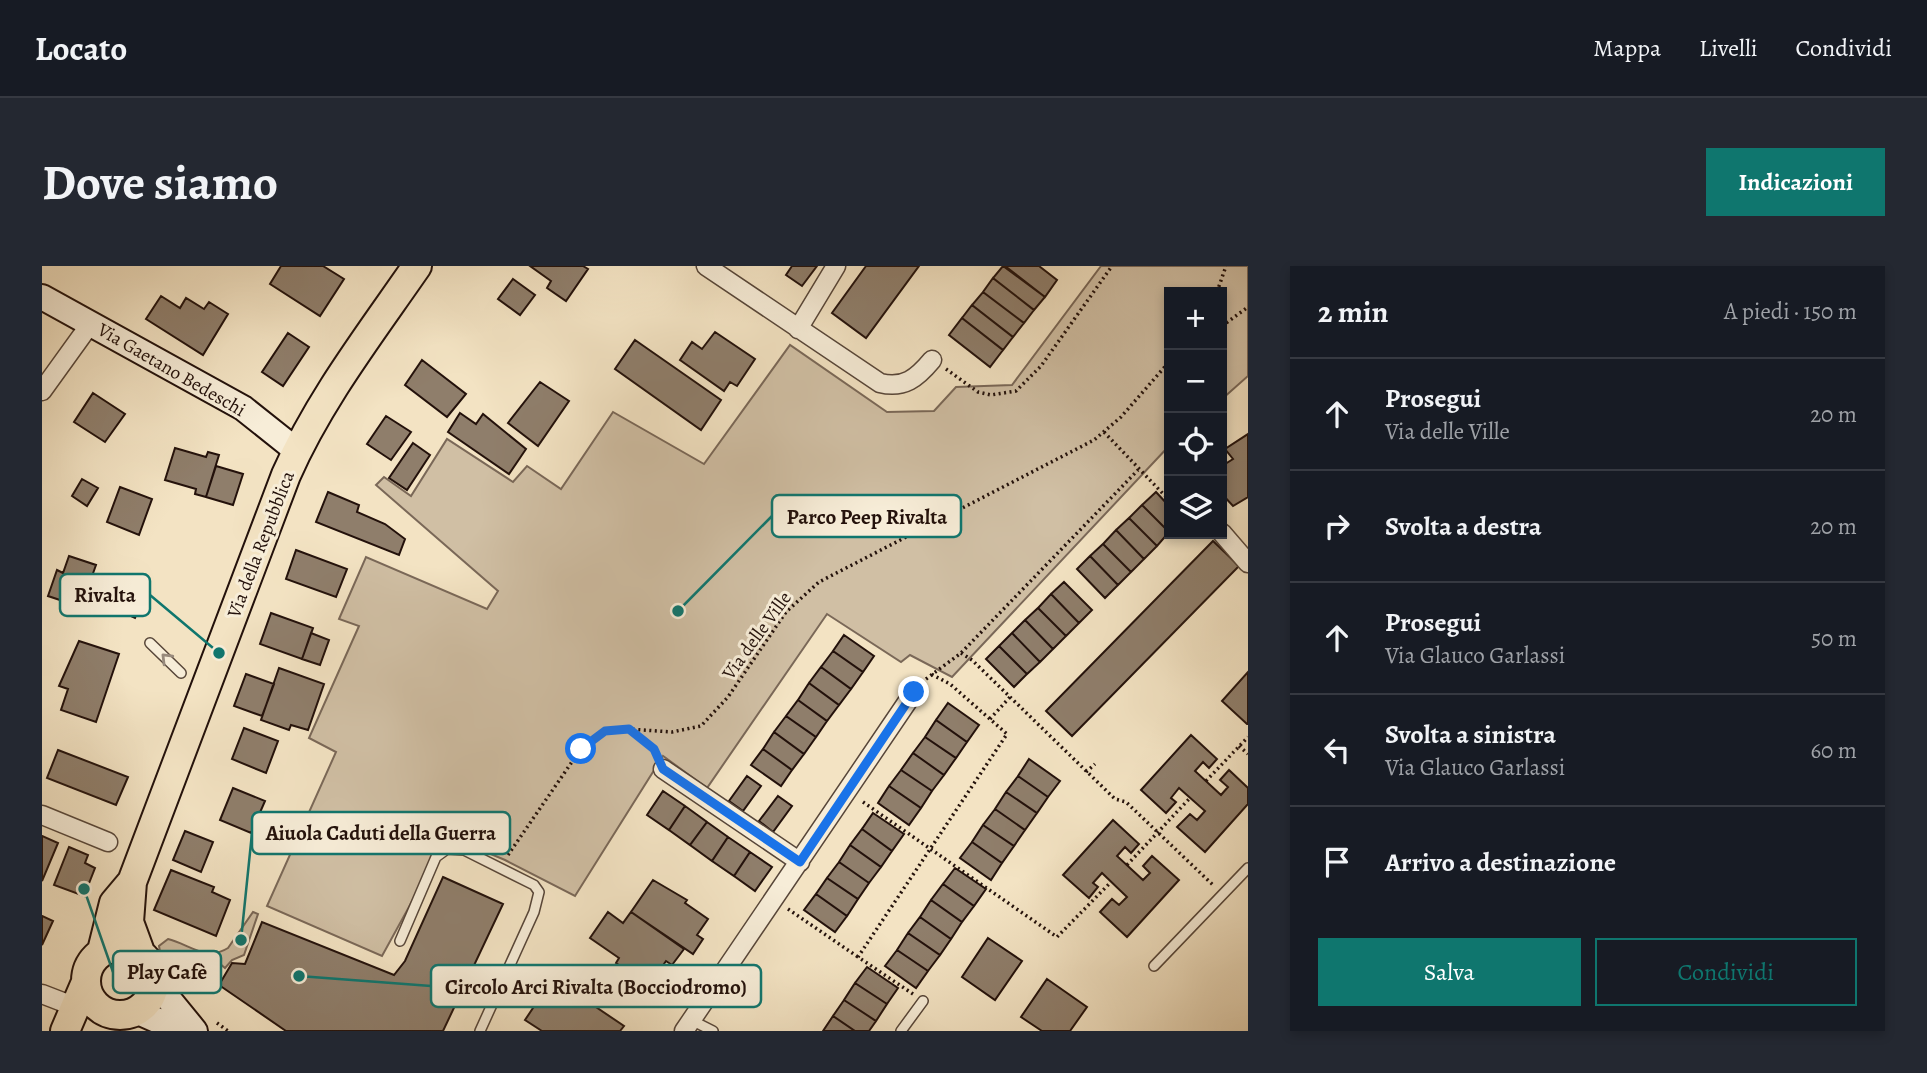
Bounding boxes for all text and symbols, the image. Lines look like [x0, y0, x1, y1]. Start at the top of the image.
text: Locato [35, 26, 127, 71]
text: Mappa [1593, 32, 1661, 64]
text: Livelli [1699, 32, 1758, 64]
text: Condividi [1796, 32, 1892, 64]
button: Indicazioni [1706, 148, 1885, 216]
text: Dove siamo [42, 149, 278, 216]
map controls [1164, 287, 1227, 539]
button: + [1164, 287, 1227, 350]
text: 2 min [1318, 292, 1388, 332]
text: A piedi · 150 m [1724, 296, 1857, 327]
street label: Via Gaetano Bedeschi [92, 316, 250, 423]
button: − [1164, 350, 1227, 413]
text: Prosegui [1385, 381, 1481, 416]
icon: ahead [1318, 395, 1356, 433]
text: 20 m [1810, 399, 1857, 430]
button: locate [1164, 413, 1227, 476]
text: Via delle Ville [1385, 416, 1510, 447]
street label: Via della Repubblica [221, 467, 301, 622]
button: layers [1164, 476, 1227, 539]
callout: Parco Peep Rivalta [772, 495, 961, 537]
text: Parco Peep Rivalta [787, 503, 948, 531]
icon: right [1318, 507, 1356, 545]
text: Svolta a destra [1385, 509, 1542, 544]
text: 20 m [1810, 511, 1857, 542]
callout: Rivalta [60, 574, 150, 616]
text: Rivalta [74, 581, 137, 609]
street label: Via delle Ville [715, 586, 798, 686]
text: Prosegui [1385, 605, 1481, 640]
icon: ahead [1318, 619, 1356, 657]
text: 50 m [1811, 623, 1857, 654]
text: Via Glauco Garlassi [1385, 640, 1565, 671]
one-way arrow [161, 653, 174, 666]
route end [898, 676, 929, 707]
text: Svolta a sinistra [1385, 717, 1556, 752]
icon: left [1318, 731, 1356, 769]
route start [565, 733, 596, 764]
text: 60 m [1810, 735, 1857, 766]
text: Via Glauco Garlassi [1385, 752, 1565, 783]
callout: Aiuola Caduti della Guerra [252, 812, 510, 854]
text: Aiuola Caduti della Guerra [265, 819, 497, 847]
icon: arrive [1318, 843, 1356, 881]
text: Arrivo a destinazione [1385, 845, 1616, 880]
button: Salva [1318, 938, 1581, 1006]
button: Condividi [1595, 938, 1857, 1006]
callout: Play Cafè [113, 951, 221, 993]
text: Play Cafè [127, 958, 208, 986]
callout: Circolo Arci Rivalta (Bocciodromo) [431, 965, 761, 1007]
text: Circolo Arci Rivalta (Bocciodromo) [445, 973, 747, 1001]

